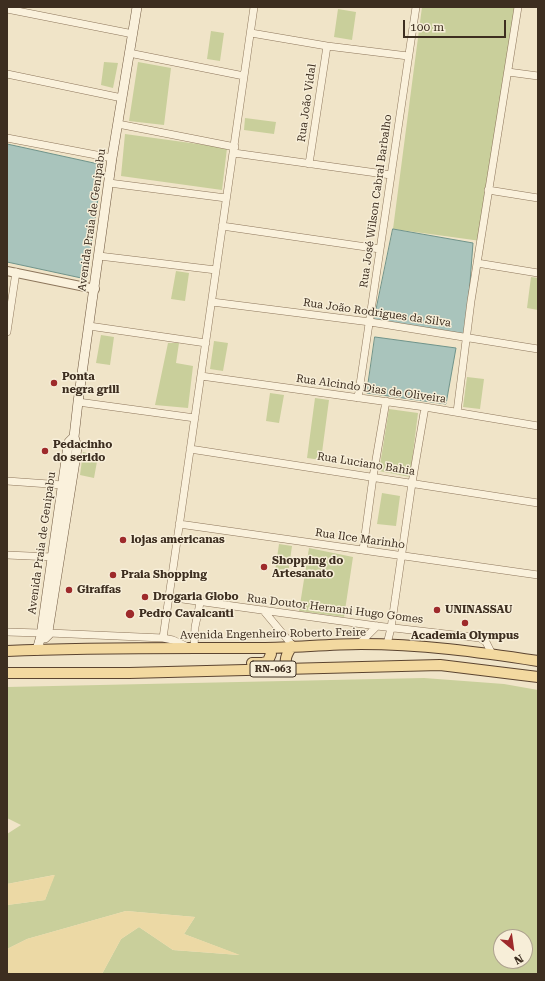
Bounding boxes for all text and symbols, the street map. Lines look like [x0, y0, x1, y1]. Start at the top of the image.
scale bar [405, 12, 508, 38]
text: 100 m [410, 20, 444, 34]
street label: Rua João Vidal [295, 63, 319, 143]
street label: Rua José Wilson Cabral Barbalho [357, 113, 395, 289]
street label: Avenida Praia de Genipabu [75, 148, 109, 292]
street label: Rua João Rodrigues da Silva [302, 296, 452, 330]
place label: Ponta negra grill [62, 370, 119, 396]
street label: Rua Alcindo Dias de Oliveira [295, 372, 447, 406]
marker: Ponta negra grill [49, 378, 59, 388]
place label: Pedacinho do serido [53, 438, 112, 464]
marker: Pedacinho do serido [40, 446, 50, 456]
street label: Rua Luciano Bahia [316, 450, 416, 478]
street label: Avenida Praia de Genipabu [25, 471, 59, 615]
street label: Rua Ilce Marinho [314, 526, 406, 552]
place label: lojas americanas [131, 533, 225, 547]
marker: lojas americanas [118, 535, 128, 545]
place label: Shopping do Artesanato [272, 554, 343, 580]
marker: Shopping do Artesanato [259, 562, 269, 572]
place label: Praia Shopping [121, 568, 207, 582]
marker: Praia Shopping [108, 570, 118, 580]
place label: Giraffas [77, 583, 121, 597]
marker: Giraffas [64, 585, 74, 595]
place label: Drogaria Globo [153, 590, 239, 604]
marker: Drogaria Globo [140, 592, 150, 602]
street label: Rua Doutor Hernani Hugo Gomes [246, 592, 424, 626]
place label: UNINASSAU [445, 603, 512, 617]
marker: UNINASSAU [432, 605, 442, 615]
place label: Pedro Cavalcanti [139, 607, 234, 621]
marker: Pedro Cavalcanti [124, 608, 136, 620]
marker: Academia Olympus [460, 618, 470, 628]
street label: Avenida Engenheiro Roberto Freire [180, 626, 366, 642]
place label: Academia Olympus [411, 629, 519, 643]
road number: RN-063 [250, 661, 296, 677]
north arrow [493, 929, 533, 969]
text: N [512, 951, 525, 967]

